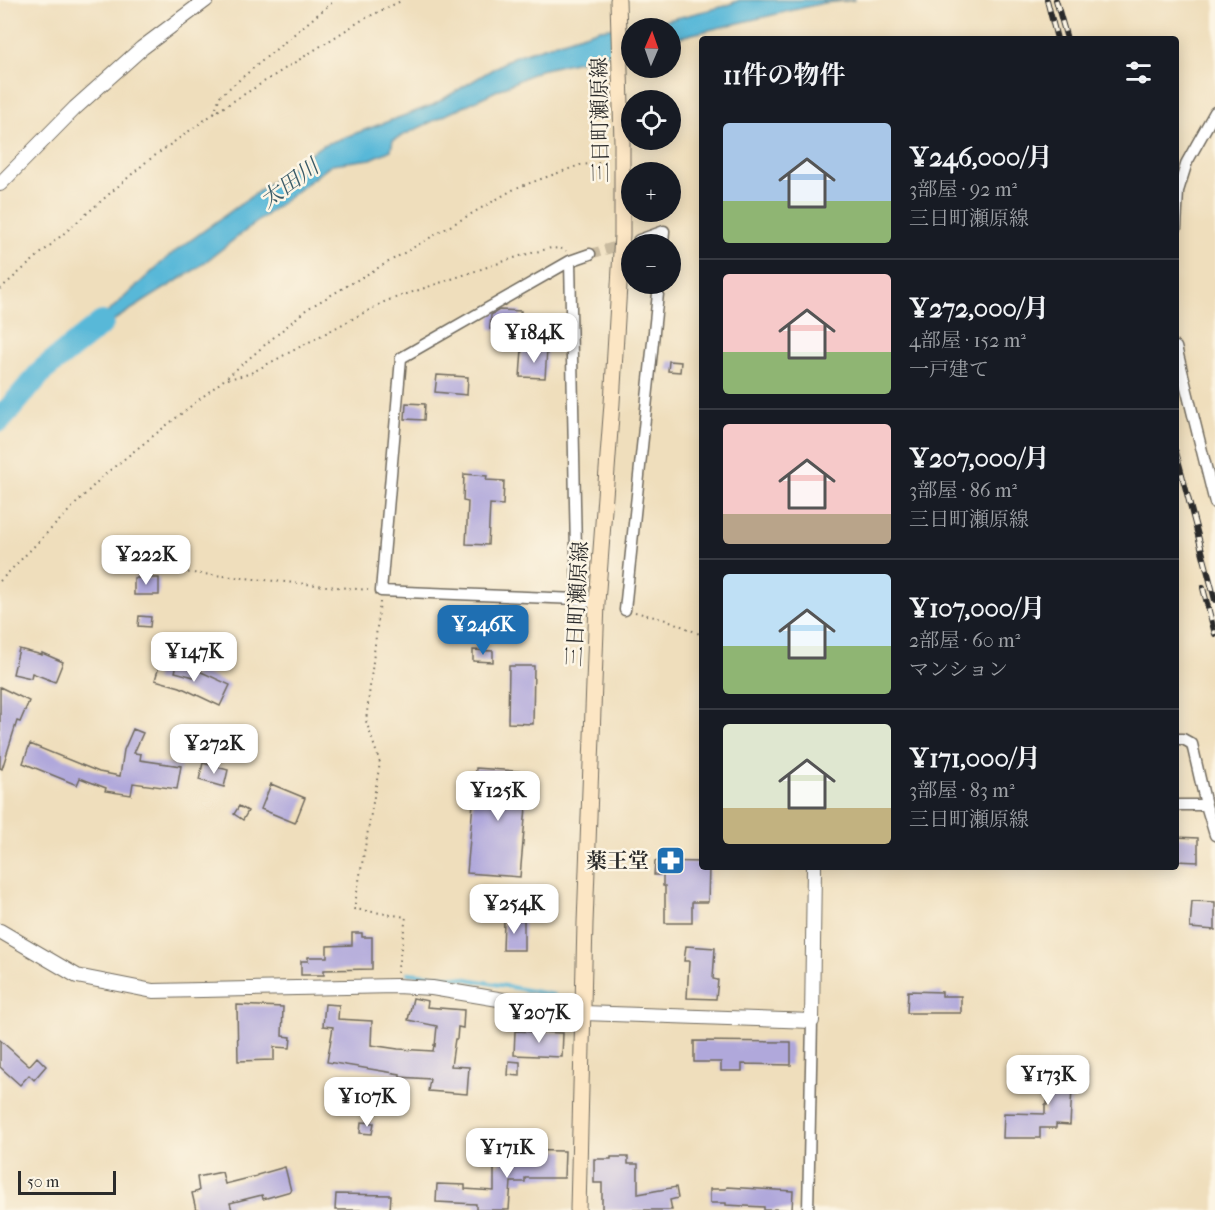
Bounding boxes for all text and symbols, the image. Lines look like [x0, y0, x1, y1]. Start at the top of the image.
north arrow [621, 18, 681, 78]
map controls [621, 18, 681, 294]
icon: filters [1122, 56, 1155, 89]
street label: 三日町瀬原線 [587, 57, 613, 183]
text: 11件の物件 [723, 60, 846, 91]
button: locate [621, 90, 681, 150]
text: ¥246,000/月 [909, 142, 1053, 173]
icon: home [771, 147, 843, 219]
water label: 太田川 [255, 153, 326, 214]
button: + [621, 162, 681, 222]
text: 3部屋 · 92 m² [909, 178, 1017, 201]
text: 三日町瀬原線 [909, 207, 1029, 230]
button: − [621, 234, 681, 294]
text: ¥272,000/月 [909, 293, 1049, 324]
icon: home [771, 298, 843, 370]
pin: ¥184K [492, 313, 576, 364]
text: ¥184K [505, 321, 563, 344]
text: 4部屋 · 152 m² [909, 329, 1026, 352]
text: 一戸建て [909, 358, 989, 381]
text: ¥207,000/月 [909, 443, 1050, 474]
icon: home [771, 448, 843, 520]
text: 3部屋 · 86 m² [909, 479, 1017, 502]
text: 三日町瀬原線 [909, 508, 1029, 531]
pin: ¥222K [104, 535, 188, 586]
street label: 三日町瀬原線 [562, 540, 592, 668]
text: ¥222K [116, 543, 176, 566]
text: ¥107,000/月 [909, 593, 1046, 624]
icon: home [771, 598, 843, 670]
pin: ¥246K [441, 605, 525, 656]
text: ¥246K [451, 613, 515, 636]
text: 2部屋 · 60 m² [909, 629, 1020, 652]
pin: ¥147K [152, 632, 236, 683]
text: ¥147K [165, 640, 223, 663]
text: マンション [909, 658, 1008, 681]
pin: ¥272K [172, 724, 256, 775]
text: ¥272K [184, 732, 244, 755]
text: ¥171,000/月 [909, 743, 1041, 774]
icon: home [771, 748, 843, 820]
pin: ¥125K [456, 771, 540, 822]
text: ¥125K [470, 779, 526, 802]
text: 3部屋 · 83 m² [909, 779, 1015, 802]
text: 三日町瀬原線 [909, 808, 1029, 831]
pharmacy icon: 薬王堂 [654, 845, 686, 877]
place label: 薬王堂 [586, 849, 649, 873]
pin: ¥254K [472, 884, 556, 935]
text: ¥254K [484, 892, 544, 915]
pin: ¥207K [497, 993, 581, 1044]
text: ¥207K [508, 1001, 570, 1024]
pin: ¥173K [1006, 1055, 1090, 1106]
text: ¥173K [1020, 1063, 1076, 1086]
pin: ¥107K [325, 1077, 409, 1128]
text: ¥107K [338, 1085, 396, 1108]
pin: ¥171K [465, 1128, 549, 1179]
text: ¥171K [480, 1136, 534, 1159]
scale bar [18, 1168, 116, 1196]
text: 50 m [27, 1172, 59, 1191]

